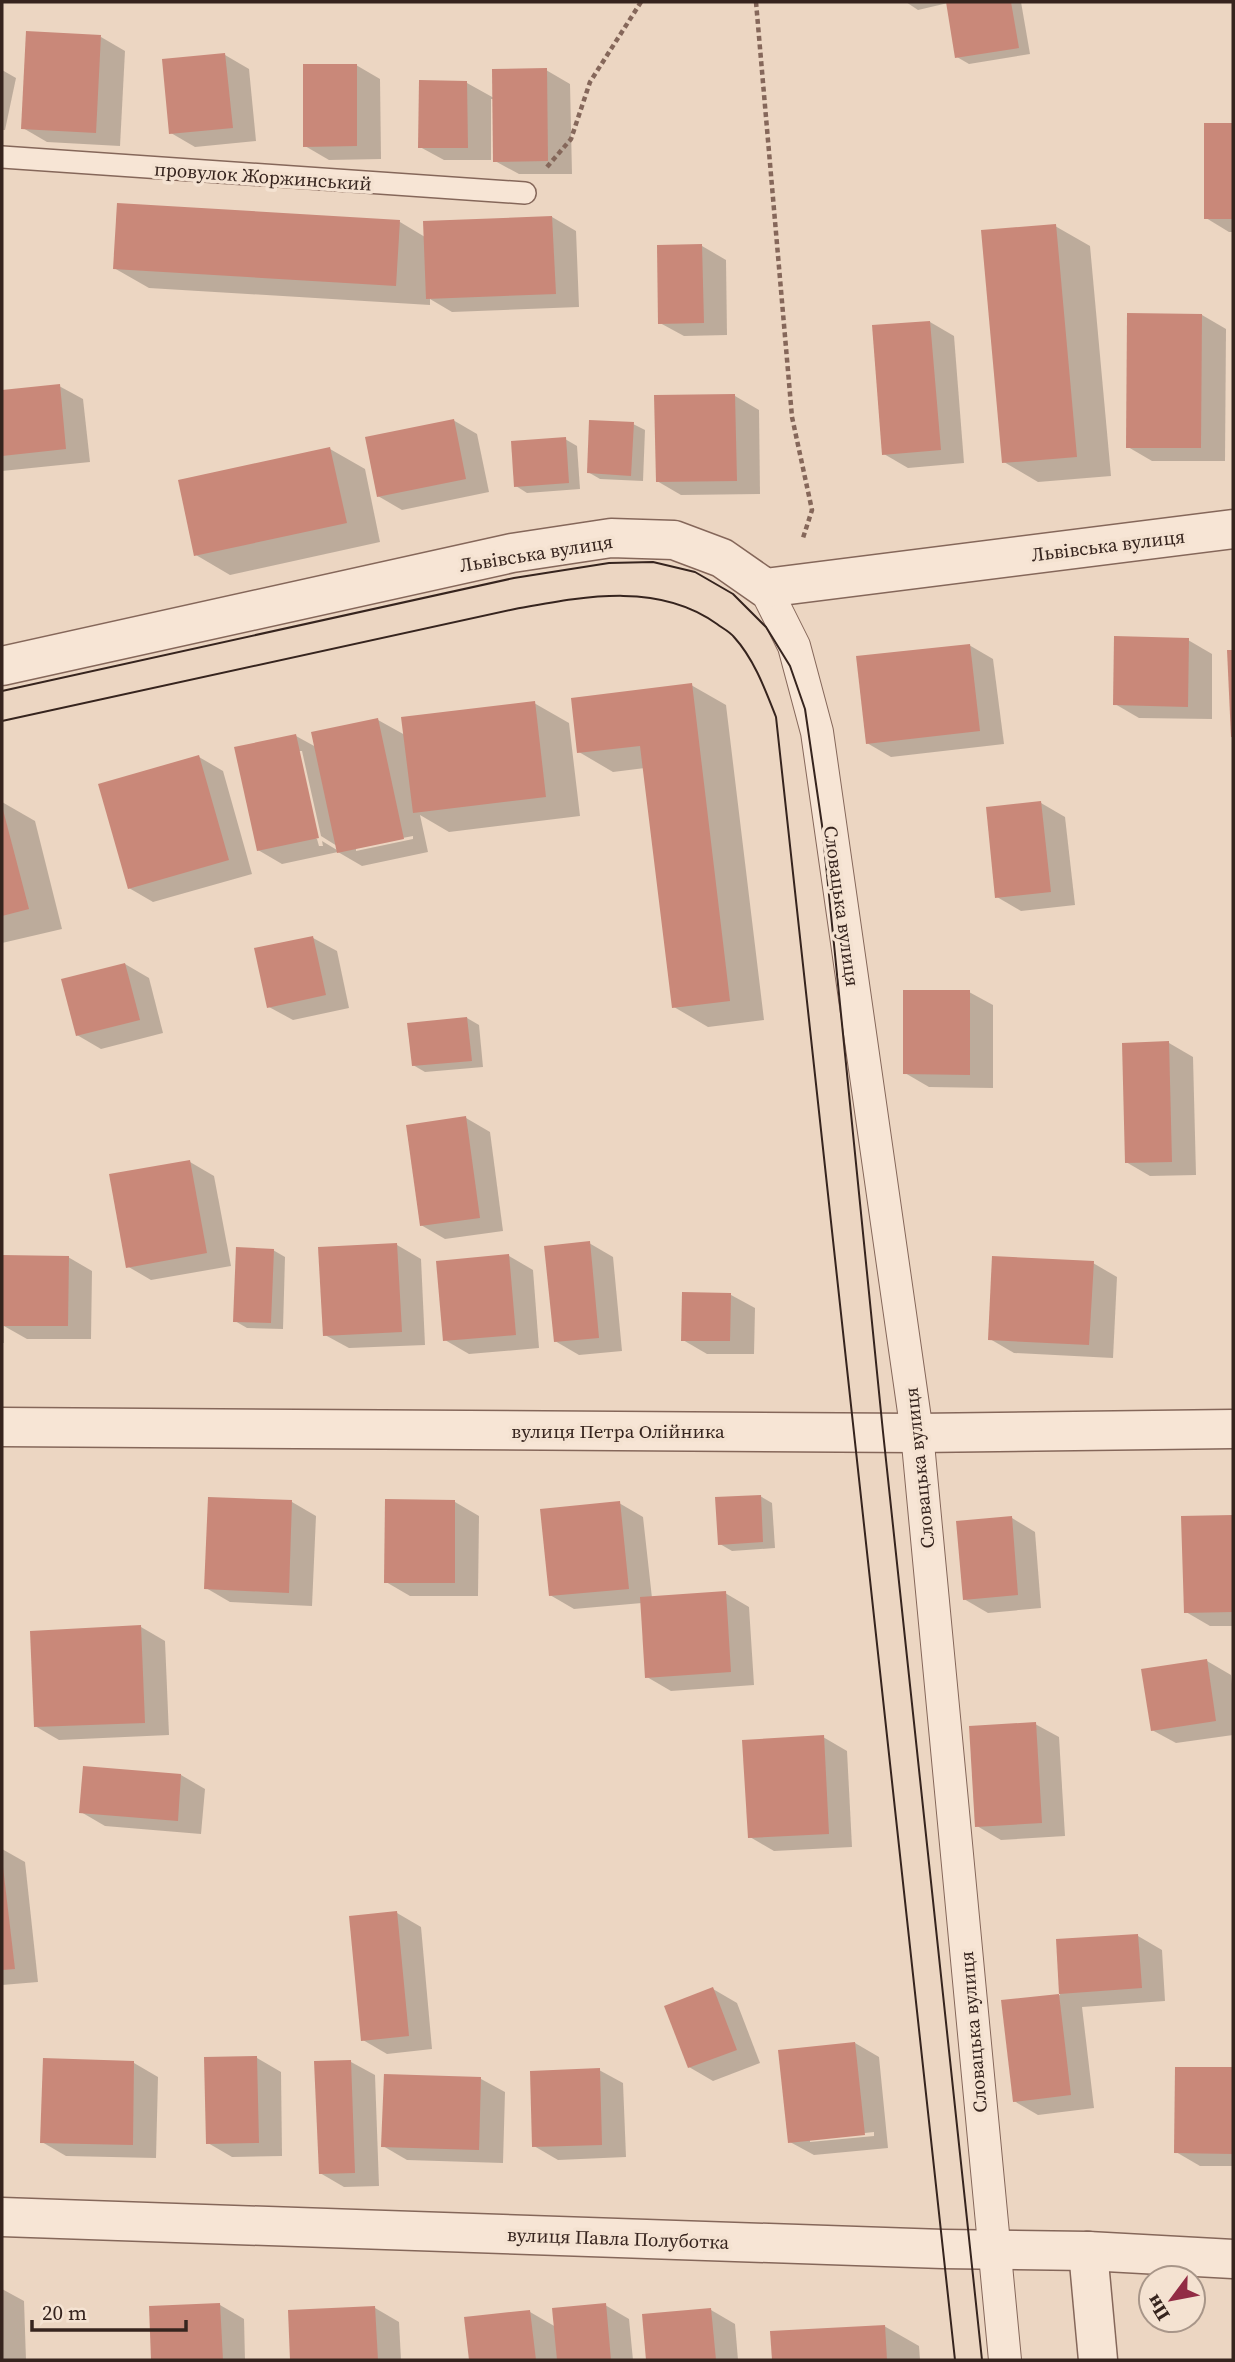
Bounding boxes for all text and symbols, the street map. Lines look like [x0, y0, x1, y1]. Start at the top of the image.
street label: провулок Жоржинський [153, 155, 373, 197]
street label: Львівська вулиця [1029, 523, 1187, 567]
street label: Львівська вулиця [457, 528, 615, 578]
street label: Словацька вулиця [818, 824, 866, 988]
street label: Словацька вулиця [898, 1386, 940, 1550]
street label: вулиця Петра Олійника [511, 1418, 725, 1444]
street label: Словацька вулиця [953, 1950, 993, 2114]
street label: вулиця Павла Полуботка [506, 2221, 730, 2255]
north arrow [1137, 2264, 1207, 2334]
scale bar [32, 2288, 186, 2332]
text: Пн [1140, 2290, 1176, 2326]
text: 20 m [42, 2298, 87, 2327]

